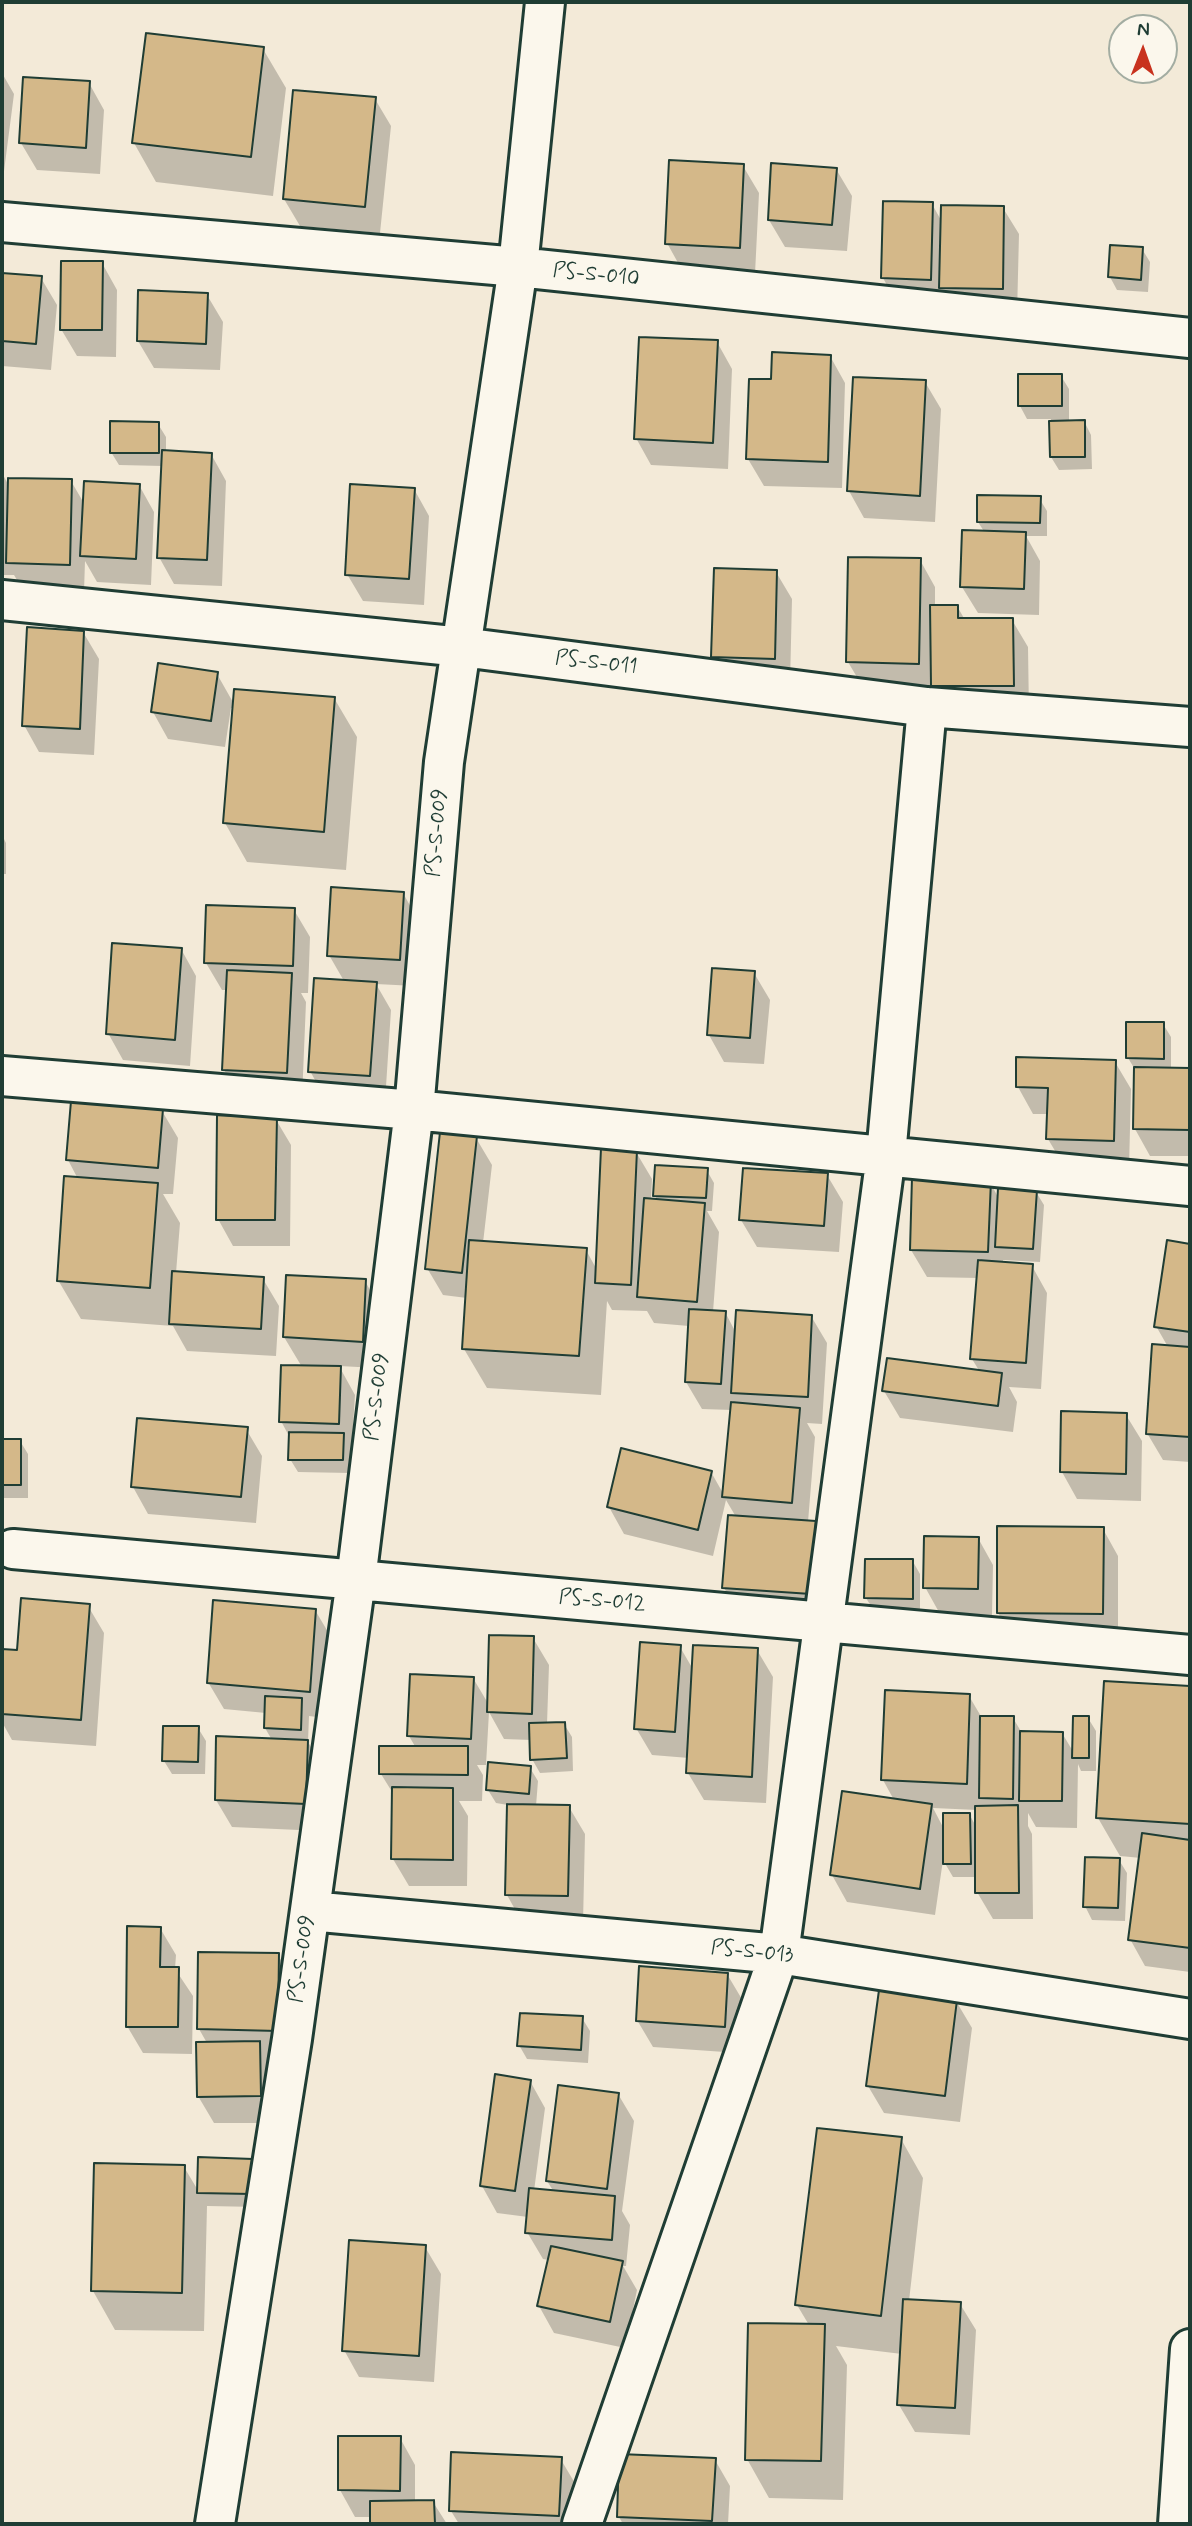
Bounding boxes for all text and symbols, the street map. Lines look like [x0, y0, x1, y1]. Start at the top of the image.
north arrow [1108, 14, 1178, 84]
text: N [1137, 17, 1150, 42]
street label: PS-S-010 [551, 259, 641, 293]
street label: PS-S-011 [553, 646, 639, 682]
street label: PS-S-009 [422, 788, 454, 878]
street label: PS-S-009 [360, 1352, 396, 1442]
street label: PS-S-012 [558, 1586, 646, 1618]
street label: PS-S-009 [284, 1913, 322, 2005]
street label: PS-S-013 [709, 1936, 795, 1970]

